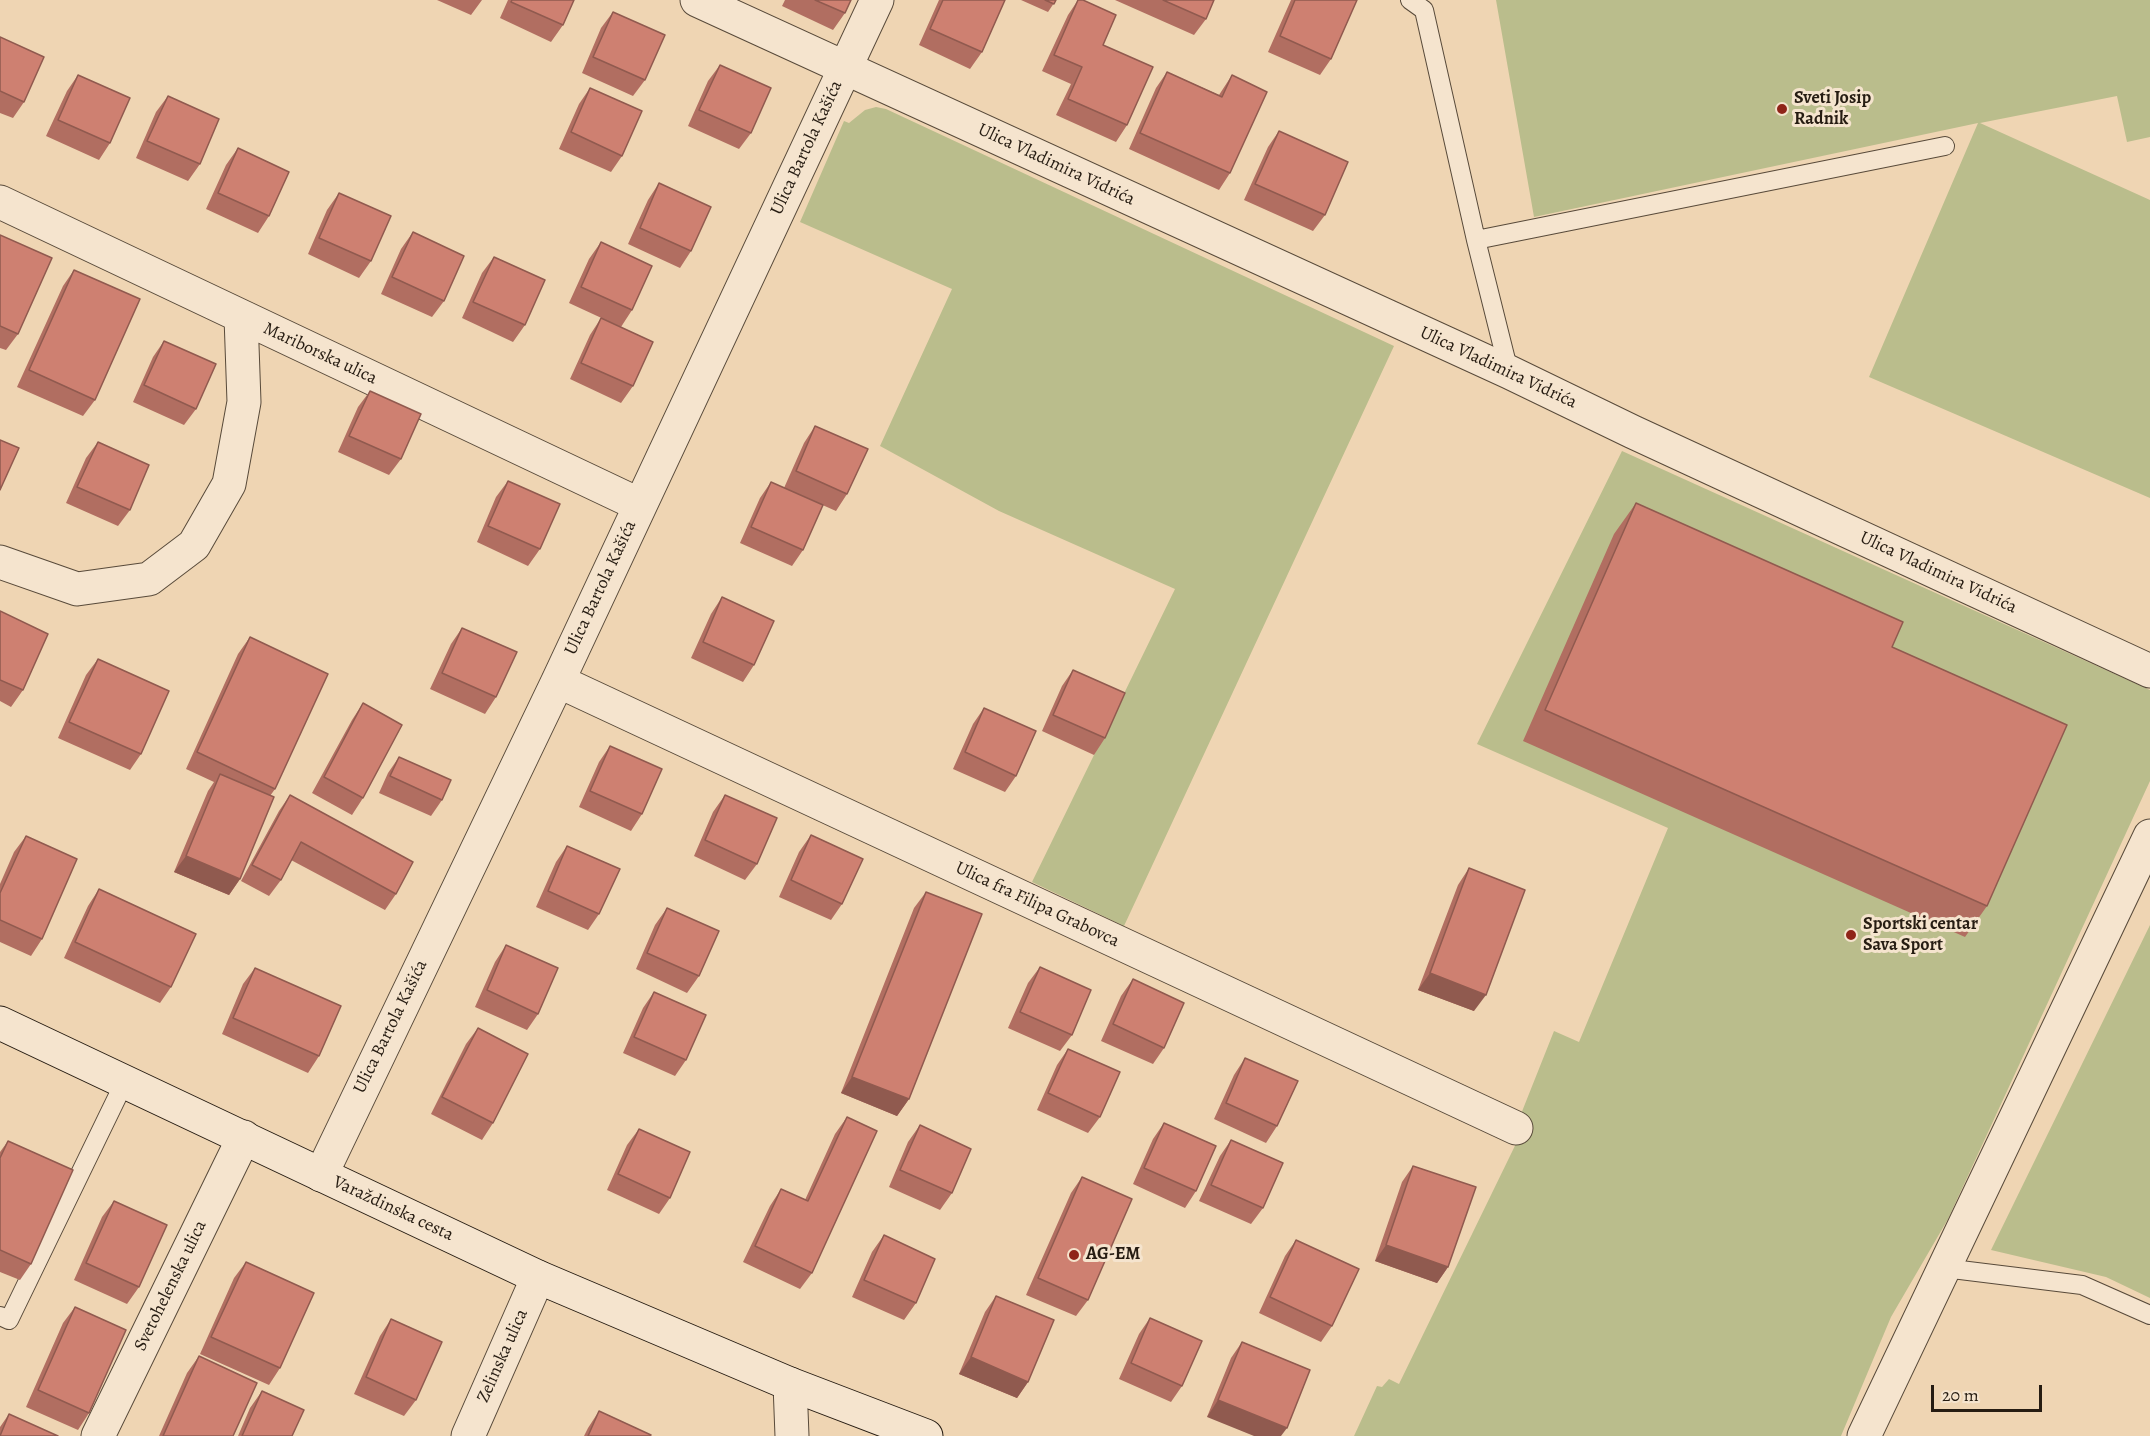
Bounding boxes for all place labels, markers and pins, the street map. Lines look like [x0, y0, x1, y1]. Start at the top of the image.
place label: Sveti Josip Radnik [1794, 88, 1871, 130]
marker: Sveti Josip Radnik [1775, 102, 1789, 116]
place label: Sportski centar Sava Sport [1863, 914, 1978, 956]
marker: Sportski centar Sava Sport [1844, 928, 1858, 942]
place label: AG-EM [1086, 1244, 1141, 1266]
marker: AG-EM [1067, 1248, 1081, 1262]

